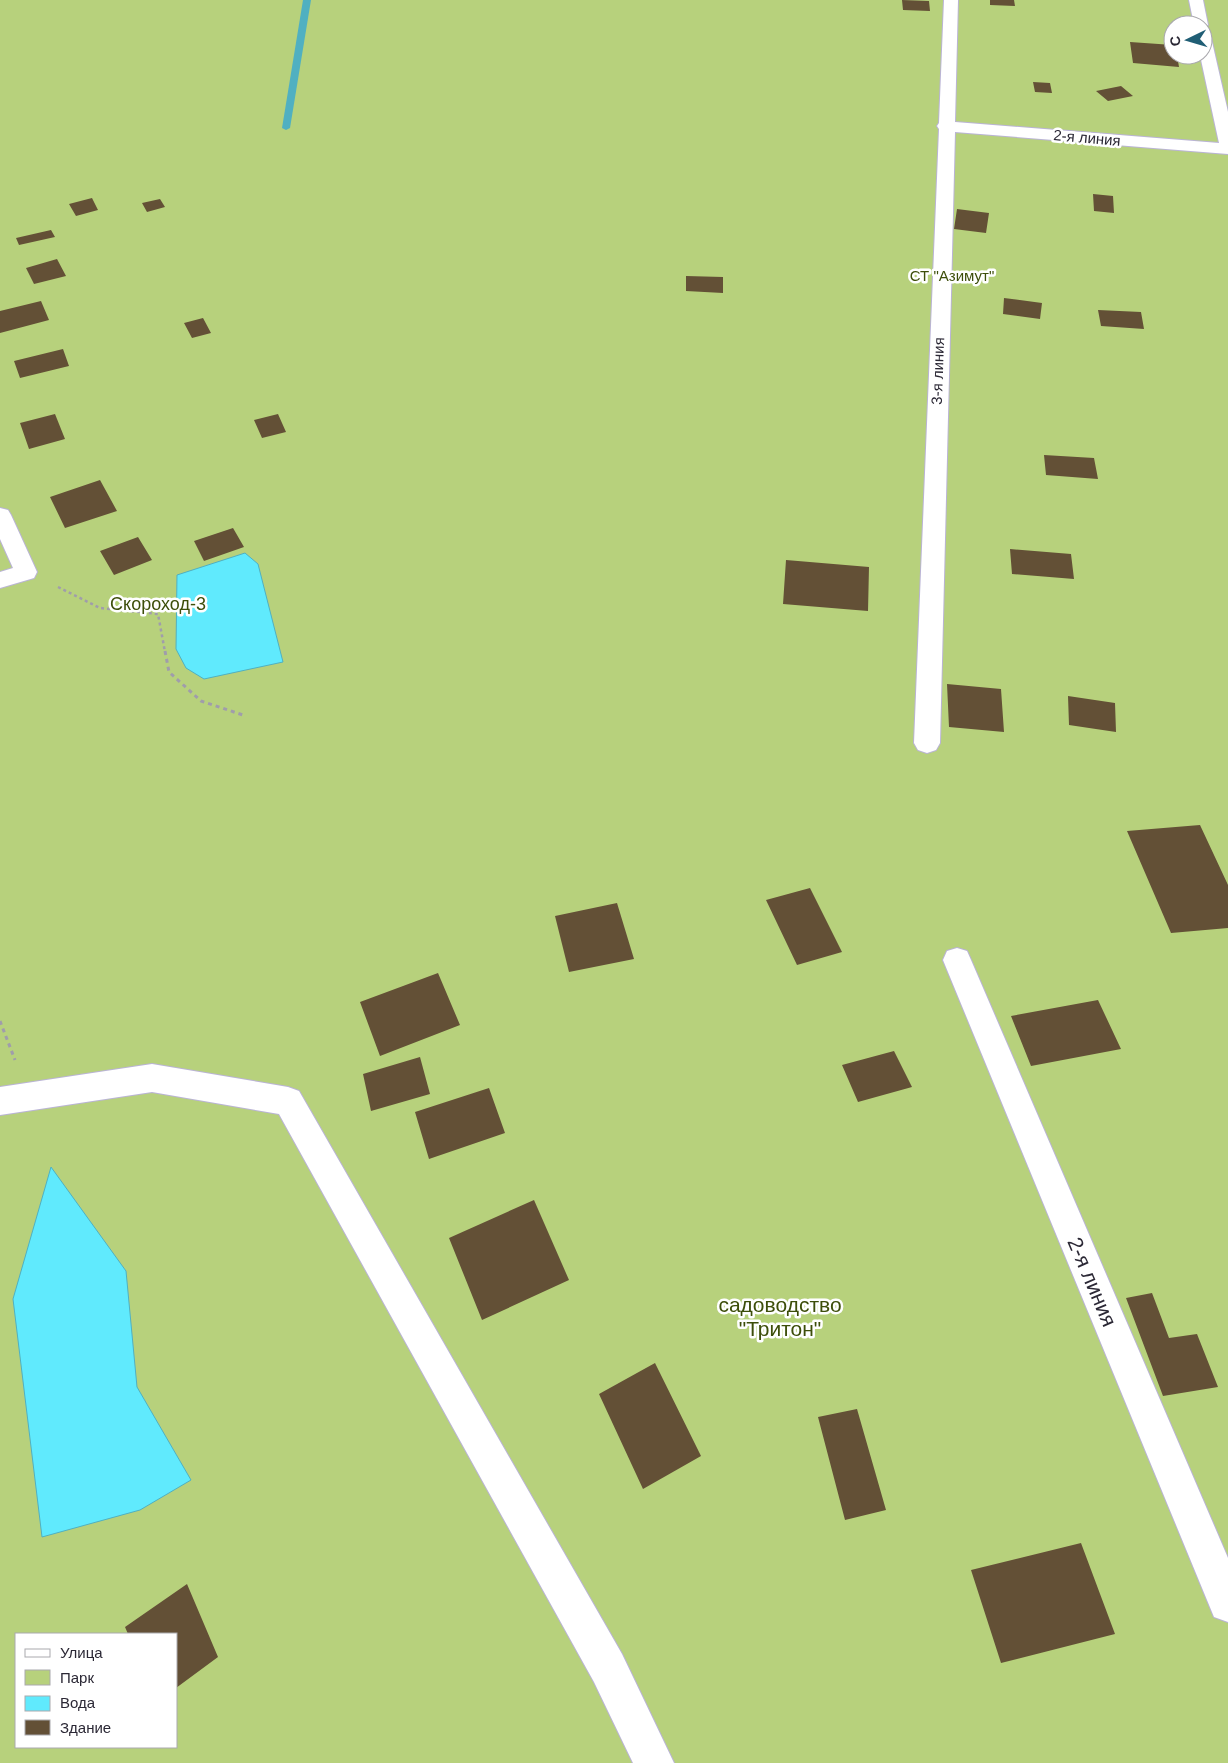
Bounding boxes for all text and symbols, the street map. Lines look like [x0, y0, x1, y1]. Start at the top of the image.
north arrow [1163, 15, 1213, 65]
text: С [1167, 35, 1183, 47]
street label: 2-я линия [1053, 126, 1121, 149]
park label: СТ "Азимут" [910, 267, 994, 284]
street label: 3-я линия [928, 337, 947, 405]
park label: Скороход-3 [110, 594, 206, 614]
street label: 2-я линия [1063, 1234, 1122, 1330]
park label: садоводство "Тритон" [718, 1293, 842, 1340]
legend [15, 1633, 178, 1748]
text: Улица [60, 1644, 103, 1661]
text: Парк [60, 1669, 94, 1686]
text: Вода [60, 1694, 96, 1711]
text: Здание [60, 1719, 111, 1736]

